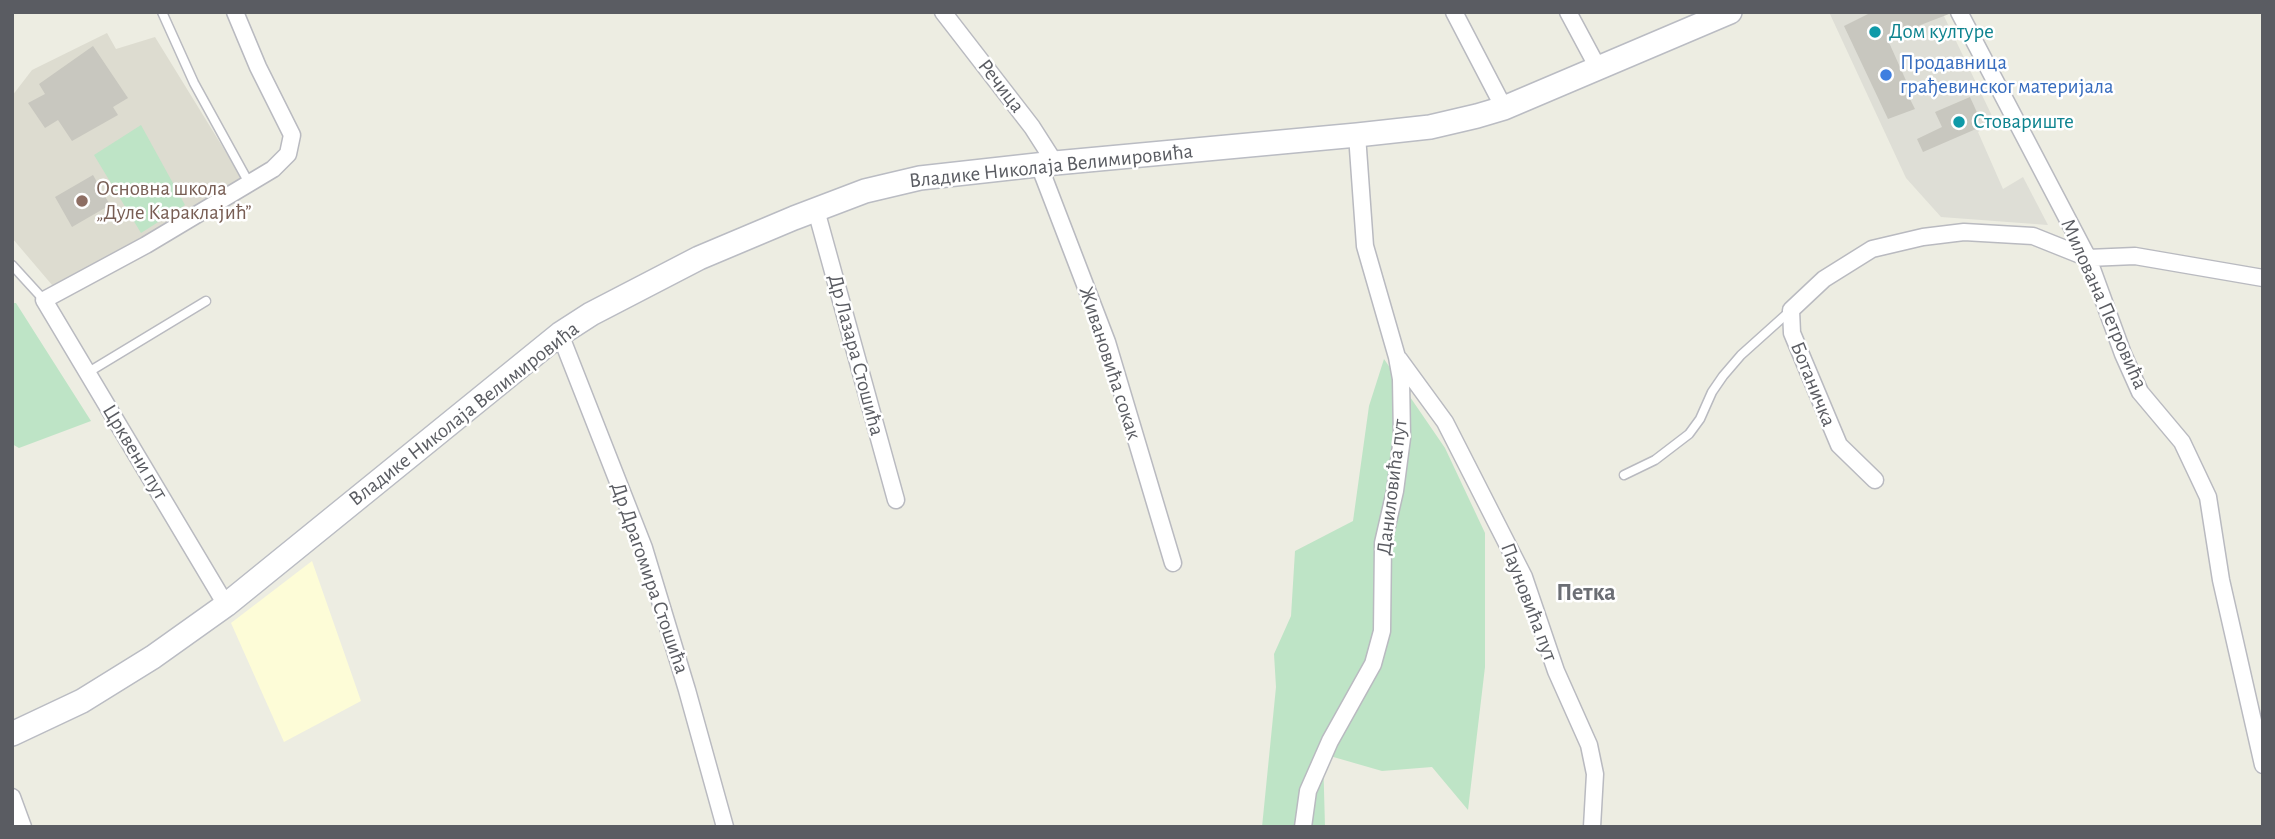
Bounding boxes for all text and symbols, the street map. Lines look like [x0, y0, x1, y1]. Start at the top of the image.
place label: Дом културе [1889, 19, 1994, 45]
marker: Дом културе [1867, 24, 1883, 40]
place label: Продавница грађевинског материјала [1900, 50, 2114, 100]
street label: Речица [972, 54, 1030, 118]
marker: Продавница грађевинског материјала [1878, 67, 1894, 83]
place label: Стовариште [1973, 109, 2074, 135]
marker: Стовариште [1951, 114, 1967, 130]
street label: Владике Николаја Велимировића [908, 139, 1194, 193]
place label: Основна школа „Дуле Караклајић” [96, 176, 252, 226]
marker: Основна школа „Дуле Караклајић” [74, 193, 90, 209]
street label: Милована Петровића [2055, 215, 2153, 393]
street label: Др Лазара Стошића [822, 272, 890, 438]
street label: Живановића сокак [1073, 283, 1147, 443]
street label: Владике Николаја Велимировића [344, 316, 584, 512]
street label: Ботаничка [1785, 338, 1841, 430]
street label: Црквени пут [97, 400, 173, 504]
street label: Даниловића пут [1371, 418, 1413, 556]
street label: Др Драгомира Стошића [605, 479, 695, 677]
street label: Пауновића пут [1495, 539, 1563, 665]
district label: Петка [1556, 579, 1616, 607]

